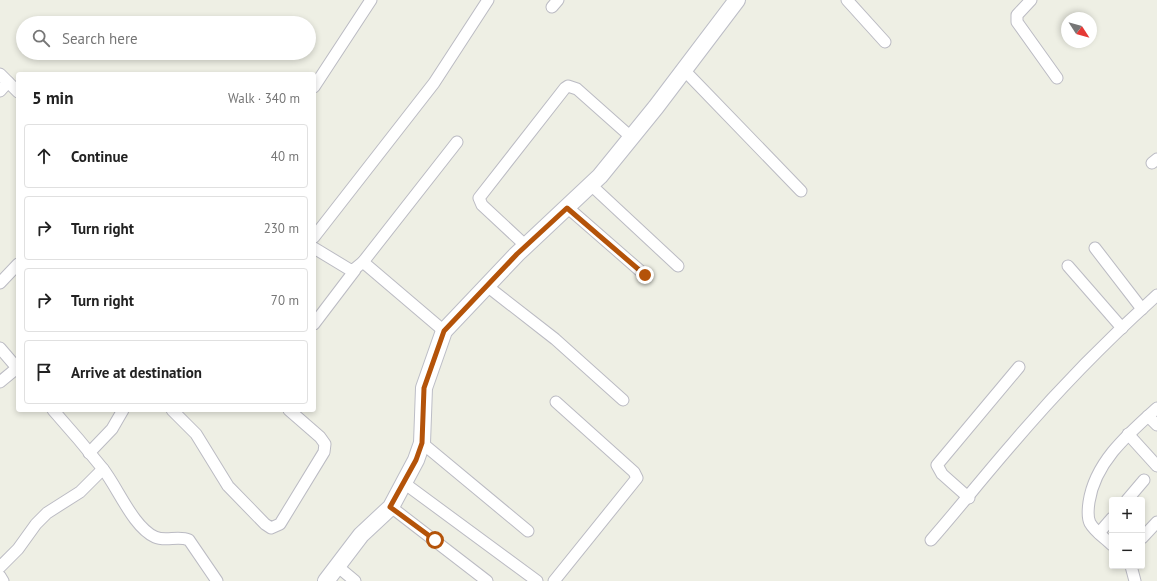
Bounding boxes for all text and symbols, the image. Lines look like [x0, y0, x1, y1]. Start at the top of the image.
north arrow [1061, 12, 1097, 48]
search box [16, 16, 316, 60]
icon: search [30, 27, 52, 49]
text: Search here [62, 29, 138, 48]
text: 5 min [32, 87, 73, 109]
text: Walk · 340 m [228, 90, 300, 107]
icon: ahead [33, 145, 55, 167]
text: Continue [71, 147, 128, 166]
text: 40 m [271, 148, 299, 165]
icon: right [33, 217, 55, 239]
text: Turn right [71, 219, 134, 238]
text: 230 m [264, 220, 299, 237]
route end [636, 266, 654, 284]
icon: right [33, 289, 55, 311]
text: Turn right [71, 291, 134, 310]
text: 70 m [271, 292, 299, 309]
icon: arrive [33, 361, 55, 383]
text: Arrive at destination [71, 363, 202, 382]
map controls [1109, 497, 1145, 569]
button: + [1109, 497, 1145, 533]
route start [426, 531, 444, 549]
button: − [1109, 533, 1145, 569]

